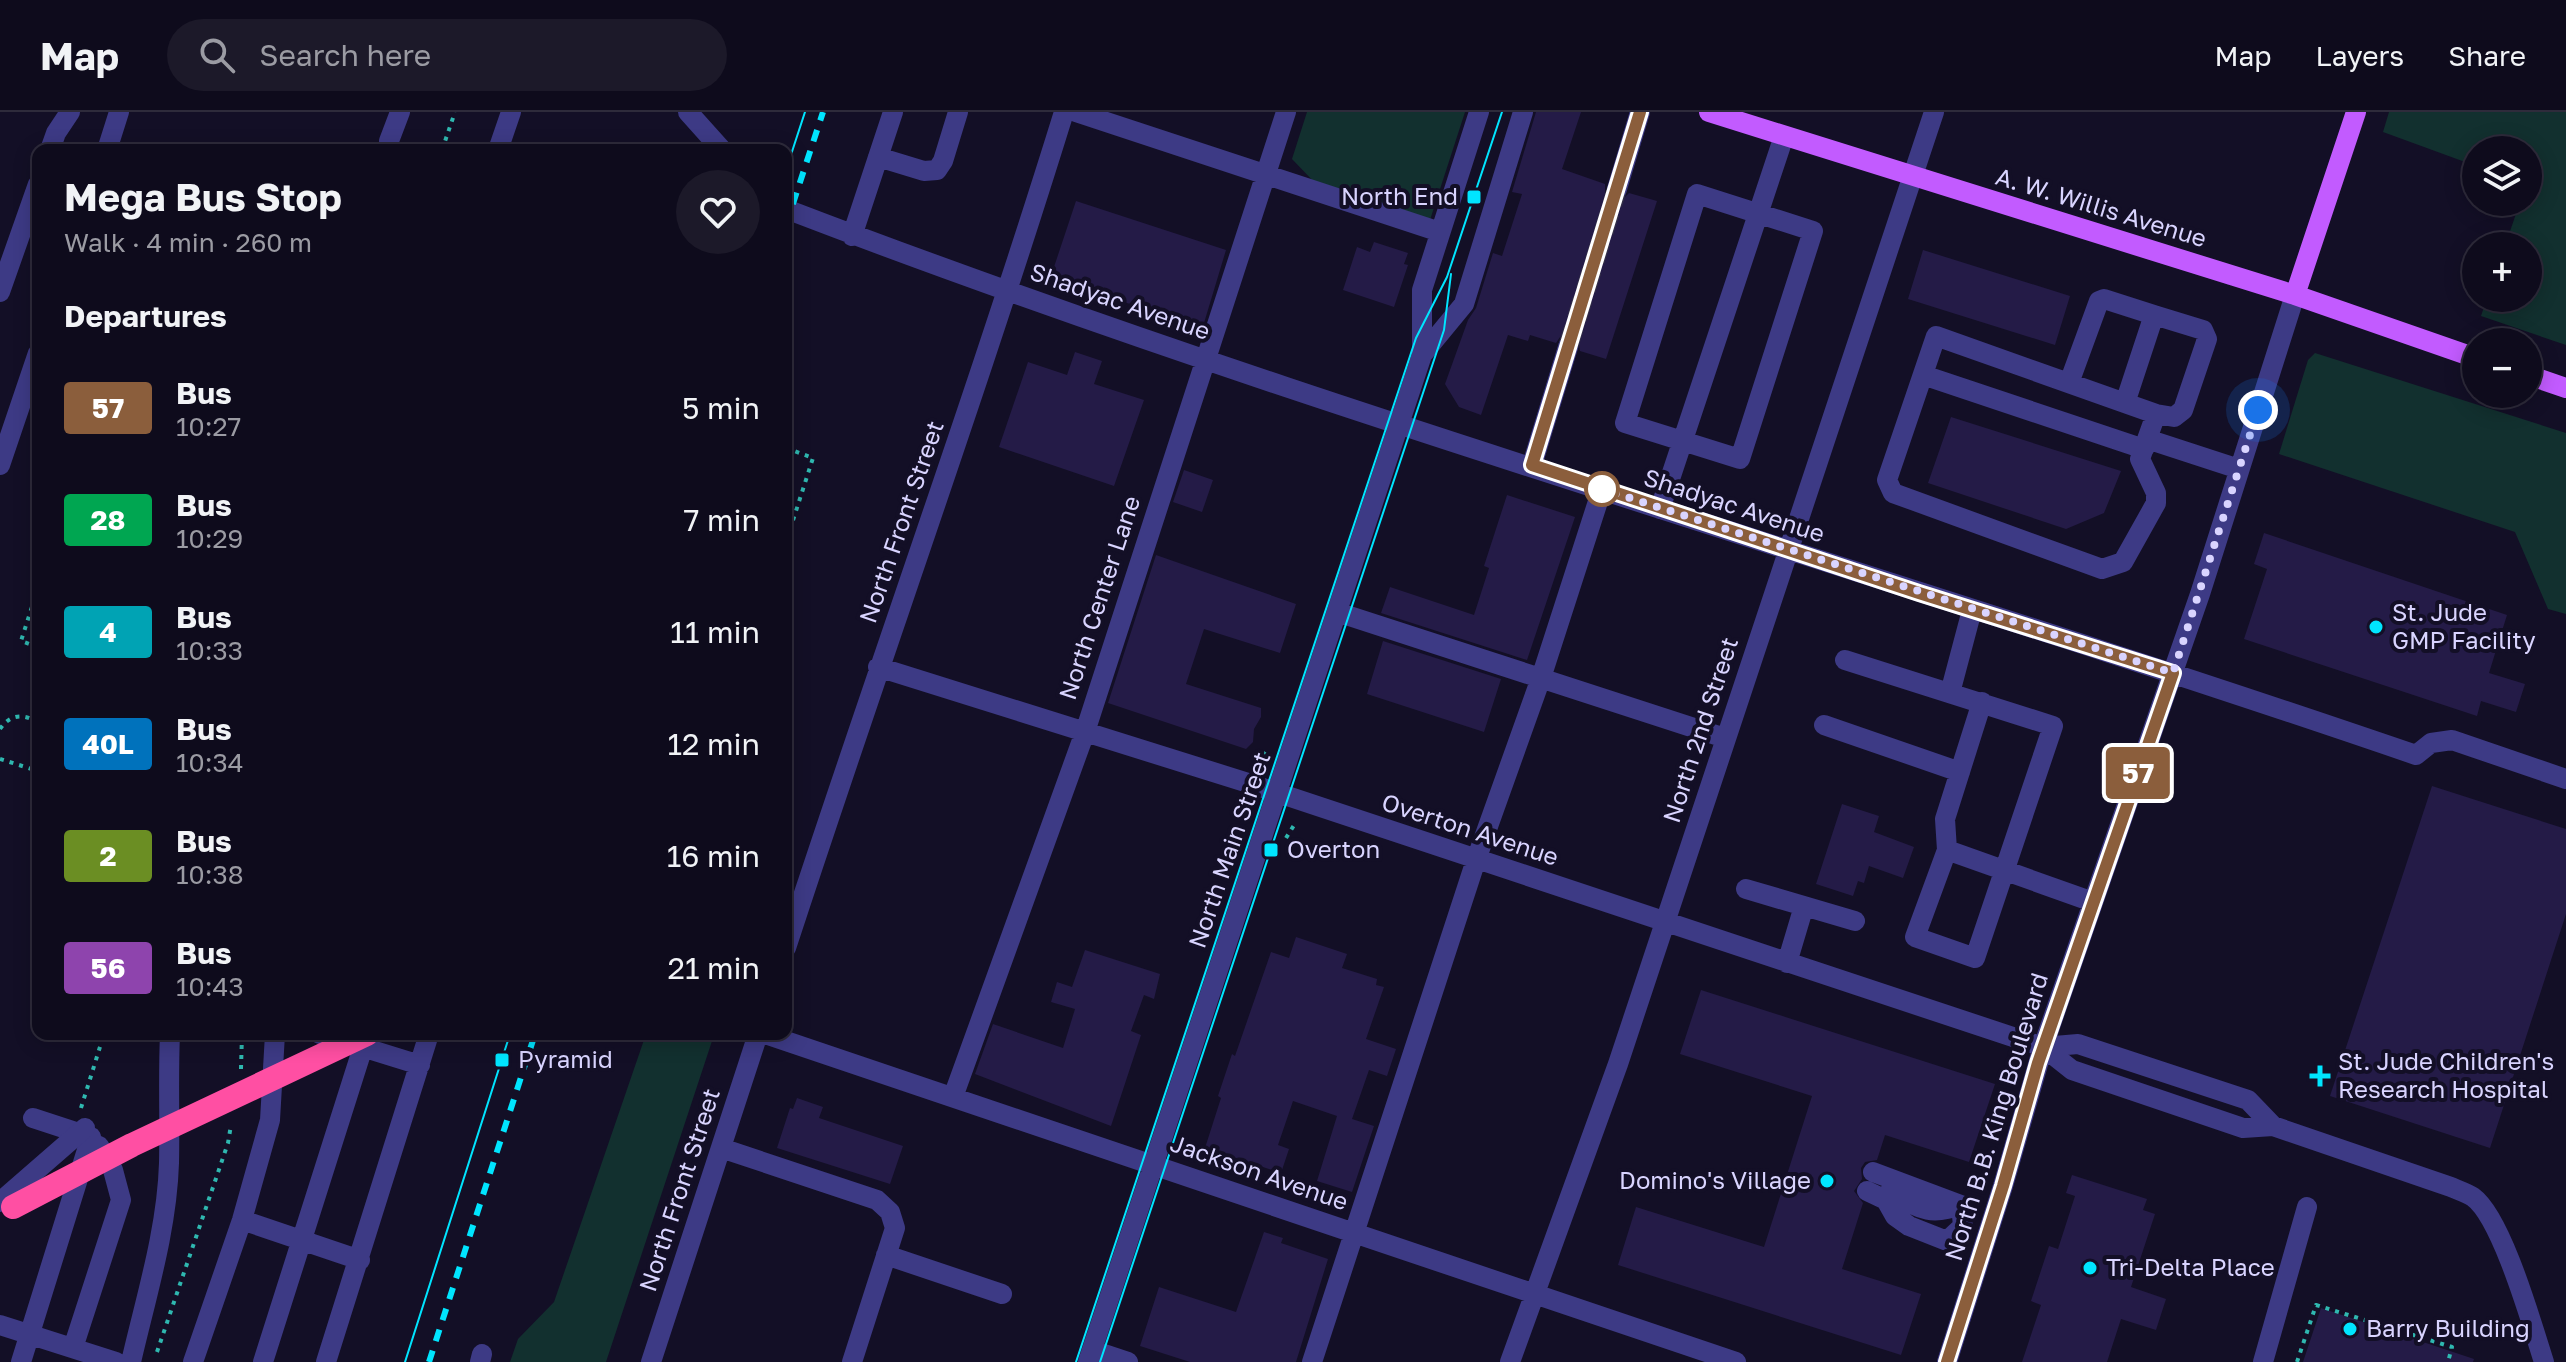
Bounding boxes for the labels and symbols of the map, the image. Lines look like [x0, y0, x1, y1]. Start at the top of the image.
street label: A. W. Willis Avenue [1992, 161, 2210, 252]
place label: North End [1341, 181, 1458, 210]
marker: North End [1465, 188, 1483, 206]
street label: Shadyac Avenue [1027, 256, 1214, 345]
your location [2238, 390, 2278, 430]
street label: North Front Street [852, 417, 949, 626]
street label: Shadyac Avenue [1640, 462, 1829, 547]
unlabelled marker [1585, 472, 1619, 506]
street label: North Center Lane [1052, 492, 1145, 703]
place label: St. Jude GMP Facility [2392, 597, 2536, 654]
marker: St. Jude GMP Facility [2367, 618, 2385, 636]
street label: North 2nd Street [1656, 633, 1743, 826]
line badge: 57 [2102, 747, 2174, 799]
street label: North Main Street [1181, 748, 1276, 951]
street label: Overton Avenue [1379, 786, 1562, 871]
place label: Overton [1287, 834, 1380, 863]
marker: Overton [1262, 841, 1280, 859]
street label: North B.B. King Boulevard [1938, 969, 2053, 1264]
place label: Pyramid [518, 1044, 613, 1073]
place label: St. Jude Children's Research Hospital [2338, 1046, 2554, 1103]
marker: Pyramid [493, 1051, 511, 1069]
marker: St. Jude Children's Research Hospital [2309, 1065, 2331, 1087]
street label: North Front Street [632, 1084, 725, 1295]
street label: Jackson Avenue [1167, 1128, 1352, 1216]
place label: Domino's Village [1619, 1165, 1811, 1194]
marker: Domino's Village [1818, 1172, 1836, 1190]
place label: Tri-Delta Place [2106, 1252, 2275, 1281]
marker: Tri-Delta Place [2081, 1259, 2099, 1277]
place label: Barry Building [2366, 1313, 2530, 1342]
marker: Barry Building [2341, 1320, 2359, 1338]

